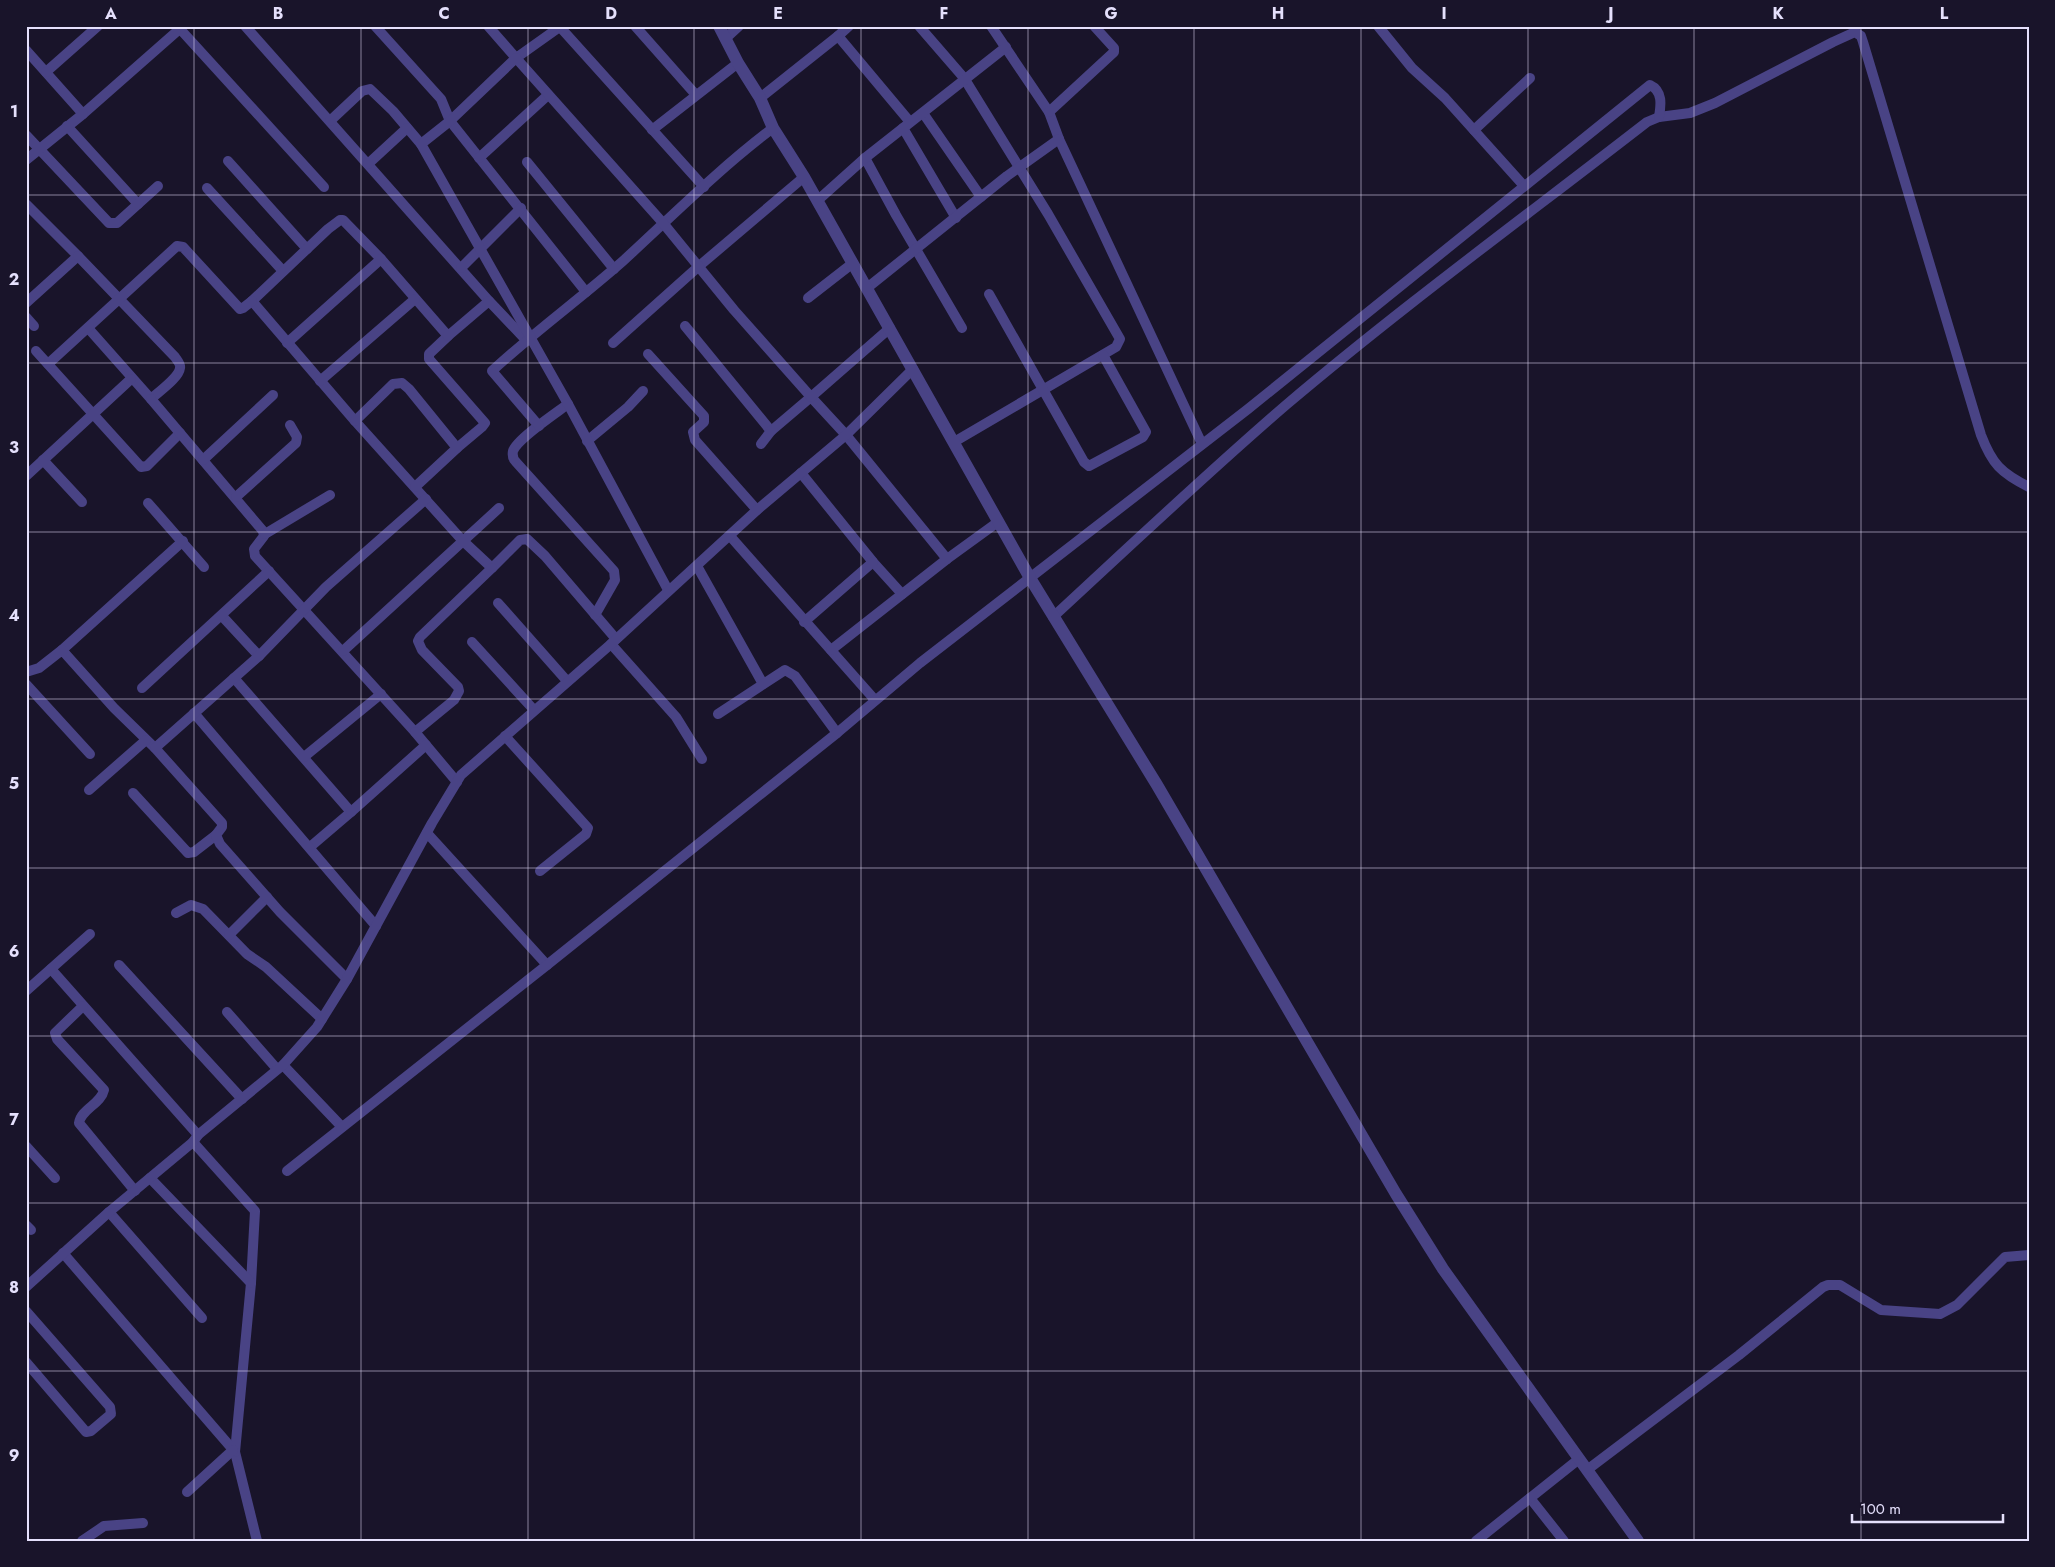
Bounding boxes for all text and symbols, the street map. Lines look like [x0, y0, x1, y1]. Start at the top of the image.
text: A [104, 2, 117, 25]
text: B [273, 2, 283, 25]
text: C [438, 2, 450, 25]
text: D [605, 2, 617, 25]
text: E [773, 2, 783, 25]
text: F [940, 2, 948, 25]
text: G [1104, 2, 1118, 25]
text: H [1272, 2, 1284, 25]
text: I [1441, 2, 1447, 25]
text: J [1605, 2, 1614, 25]
text: K [1772, 2, 1784, 25]
text: L [1940, 2, 1949, 25]
text: 1 [10, 100, 18, 123]
text: 2 [9, 268, 19, 291]
text: 3 [9, 436, 19, 459]
text: 4 [8, 604, 20, 627]
text: 5 [9, 772, 19, 795]
text: 6 [9, 940, 19, 963]
text: 7 [9, 1108, 19, 1131]
text: 8 [9, 1276, 19, 1299]
text: 9 [9, 1444, 19, 1467]
scale bar [1852, 1492, 2004, 1524]
text: 100 m [1860, 1498, 1901, 1520]

